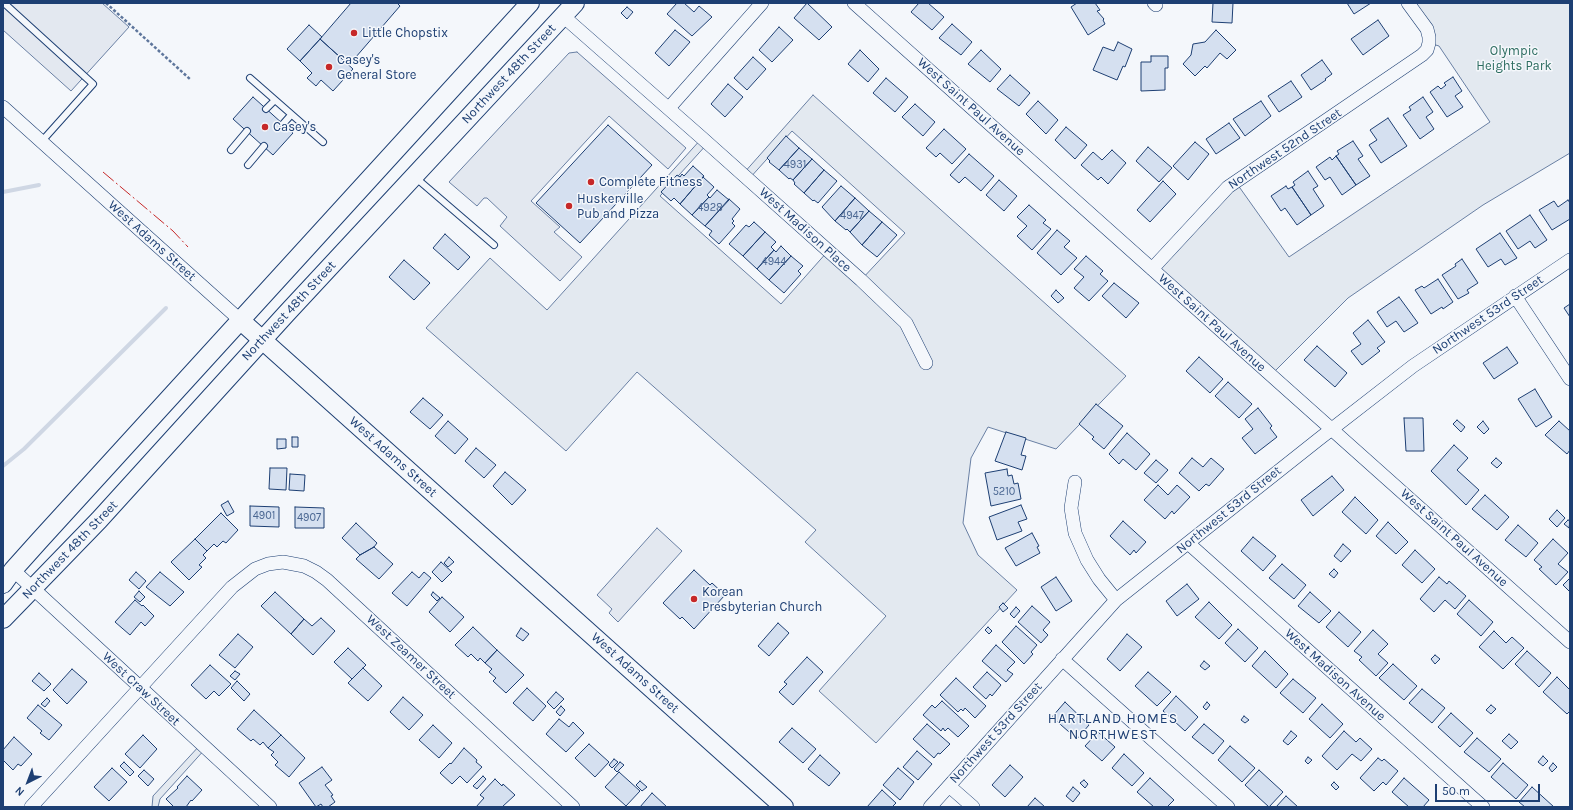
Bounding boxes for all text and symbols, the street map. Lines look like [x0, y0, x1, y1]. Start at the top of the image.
street label: Northwest 48th Street [459, 21, 559, 127]
place label: Little Chopstix [362, 25, 448, 41]
marker: Little Chopstix [349, 28, 359, 38]
park label: Olympic Heights Park [1476, 43, 1552, 74]
place label: Casey's General Store [337, 52, 416, 83]
street label: West Saint Paul Avenue [914, 55, 1028, 159]
marker: Casey's General Store [324, 62, 334, 72]
street label: Northwest 52nd Street [1225, 105, 1345, 193]
place label: Casey's [273, 119, 316, 135]
marker: Casey's [260, 122, 270, 132]
house number: 4931 [784, 158, 806, 172]
place label: Complete Fitness [599, 174, 703, 190]
marker: Complete Fitness [586, 177, 596, 187]
street label: West Madison Place [756, 184, 854, 276]
place label: Huskerville Pub and Pizza [577, 191, 659, 222]
street label: West Adams Street [105, 197, 199, 285]
marker: Huskerville Pub and Pizza [564, 201, 574, 211]
house number: 4928 [697, 201, 723, 215]
house number: 4947 [840, 209, 864, 223]
house number: 4944 [762, 255, 786, 269]
street label: Northwest 48th Street [239, 258, 339, 364]
street label: West Saint Paul Avenue [1155, 271, 1269, 375]
street label: Northwest 53rd Street [1430, 272, 1546, 358]
street label: West Adams Street [346, 413, 440, 501]
street label: Northwest 53rd Street [1173, 463, 1285, 557]
house number: 5210 [993, 485, 1015, 499]
street label: West Saint Paul Avenue [1397, 486, 1511, 590]
street label: Northwest 48th Street [19, 497, 121, 603]
house number: 4901 [253, 509, 275, 523]
house number: 4907 [297, 511, 321, 525]
place label: Korean Presbyterian Church [702, 584, 822, 615]
marker: Korean Presbyterian Church [689, 594, 699, 604]
street label: West Zeamer Street [363, 612, 459, 702]
street label: West Madison Avenue [1281, 626, 1389, 724]
street label: West Adams Street [588, 629, 682, 717]
street label: West Craw Street [99, 649, 183, 729]
street label: Northwest 53rd Street [947, 679, 1045, 787]
district label: HARTLAND HOMES NORTHWEST [1048, 711, 1178, 744]
north arrow [8, 762, 48, 802]
scale bar [1437, 776, 1542, 802]
text: N [12, 784, 27, 799]
text: 50 m [1442, 784, 1470, 798]

